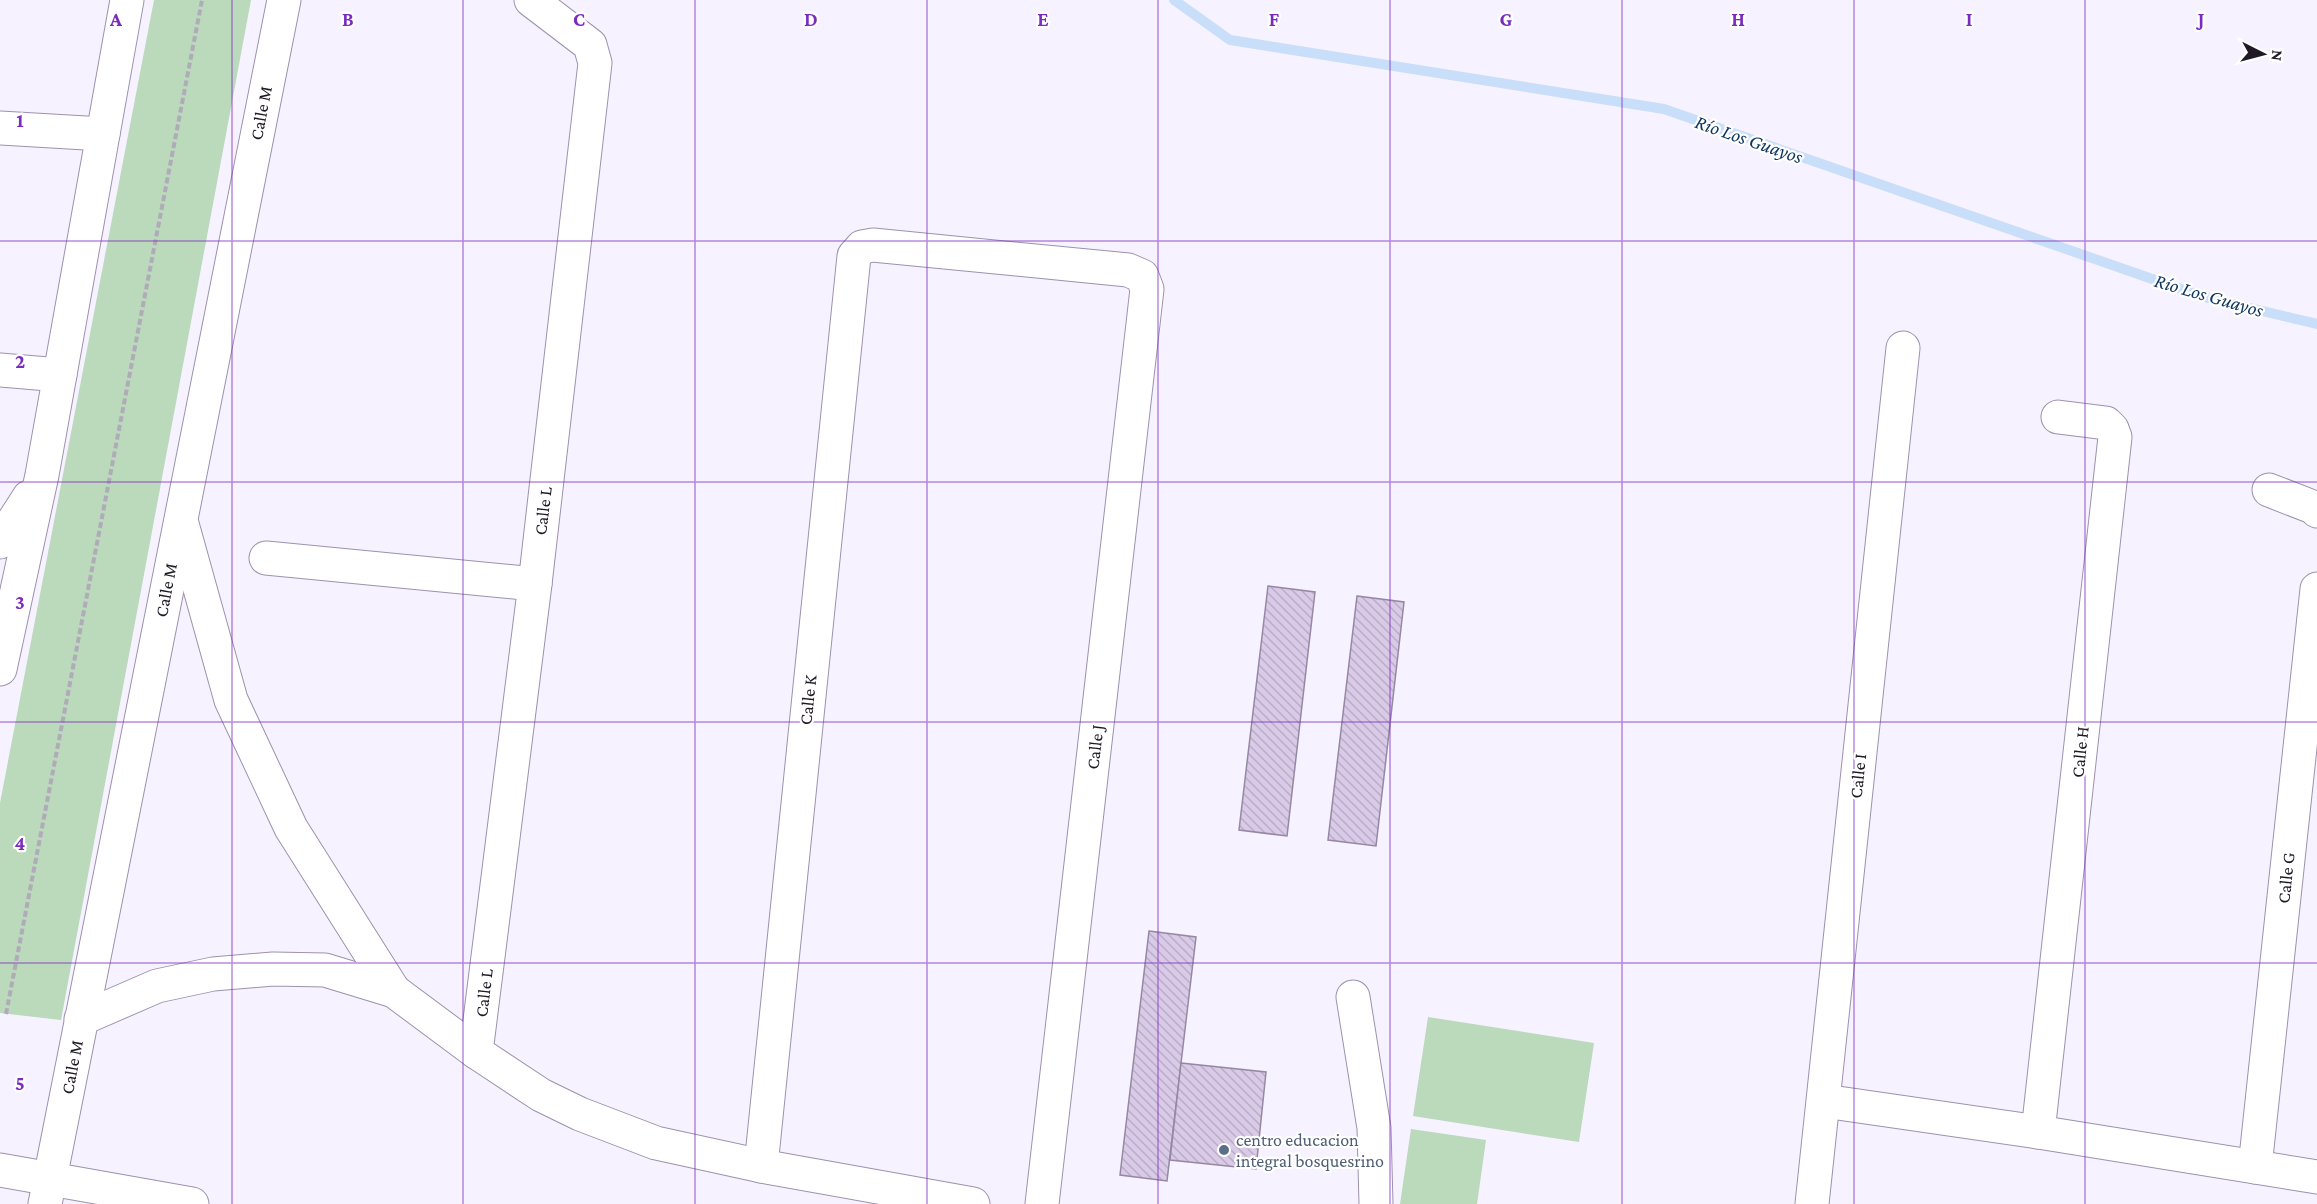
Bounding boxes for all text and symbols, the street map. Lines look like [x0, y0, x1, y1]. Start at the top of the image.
text: A [109, 8, 123, 30]
text: B [342, 8, 354, 30]
text: C [573, 8, 585, 30]
text: D [804, 8, 818, 30]
text: E [1037, 8, 1049, 30]
text: F [1269, 8, 1280, 30]
text: G [1500, 8, 1513, 30]
text: H [1731, 8, 1745, 30]
text: I [1966, 8, 1973, 30]
text: J [2196, 8, 2205, 30]
north arrow [2233, 24, 2293, 84]
text: N [2268, 49, 2286, 62]
street label: Calle M [246, 84, 276, 142]
text: 1 [16, 109, 24, 131]
water label: Río Los Guayos [1692, 110, 1806, 169]
water label: Río Los Guayos [2152, 269, 2267, 322]
text: 2 [15, 350, 25, 372]
street label: Calle L [530, 486, 556, 536]
street label: Calle M [151, 561, 181, 619]
text: 3 [15, 591, 25, 613]
street label: Calle K [795, 673, 821, 726]
street label: Calle J [1082, 723, 1108, 771]
street label: Calle H [2067, 725, 2093, 779]
street label: Calle I [1846, 753, 1870, 799]
text: 4 [15, 832, 26, 854]
street label: Calle G [2273, 852, 2299, 904]
street label: Calle L [471, 968, 497, 1018]
street label: Calle M [57, 1038, 87, 1096]
text: 5 [15, 1072, 25, 1094]
place label: centro educacion integral bosquesrino [1236, 1130, 1384, 1171]
marker: centro educacion integral bosquesrino [1217, 1143, 1231, 1157]

